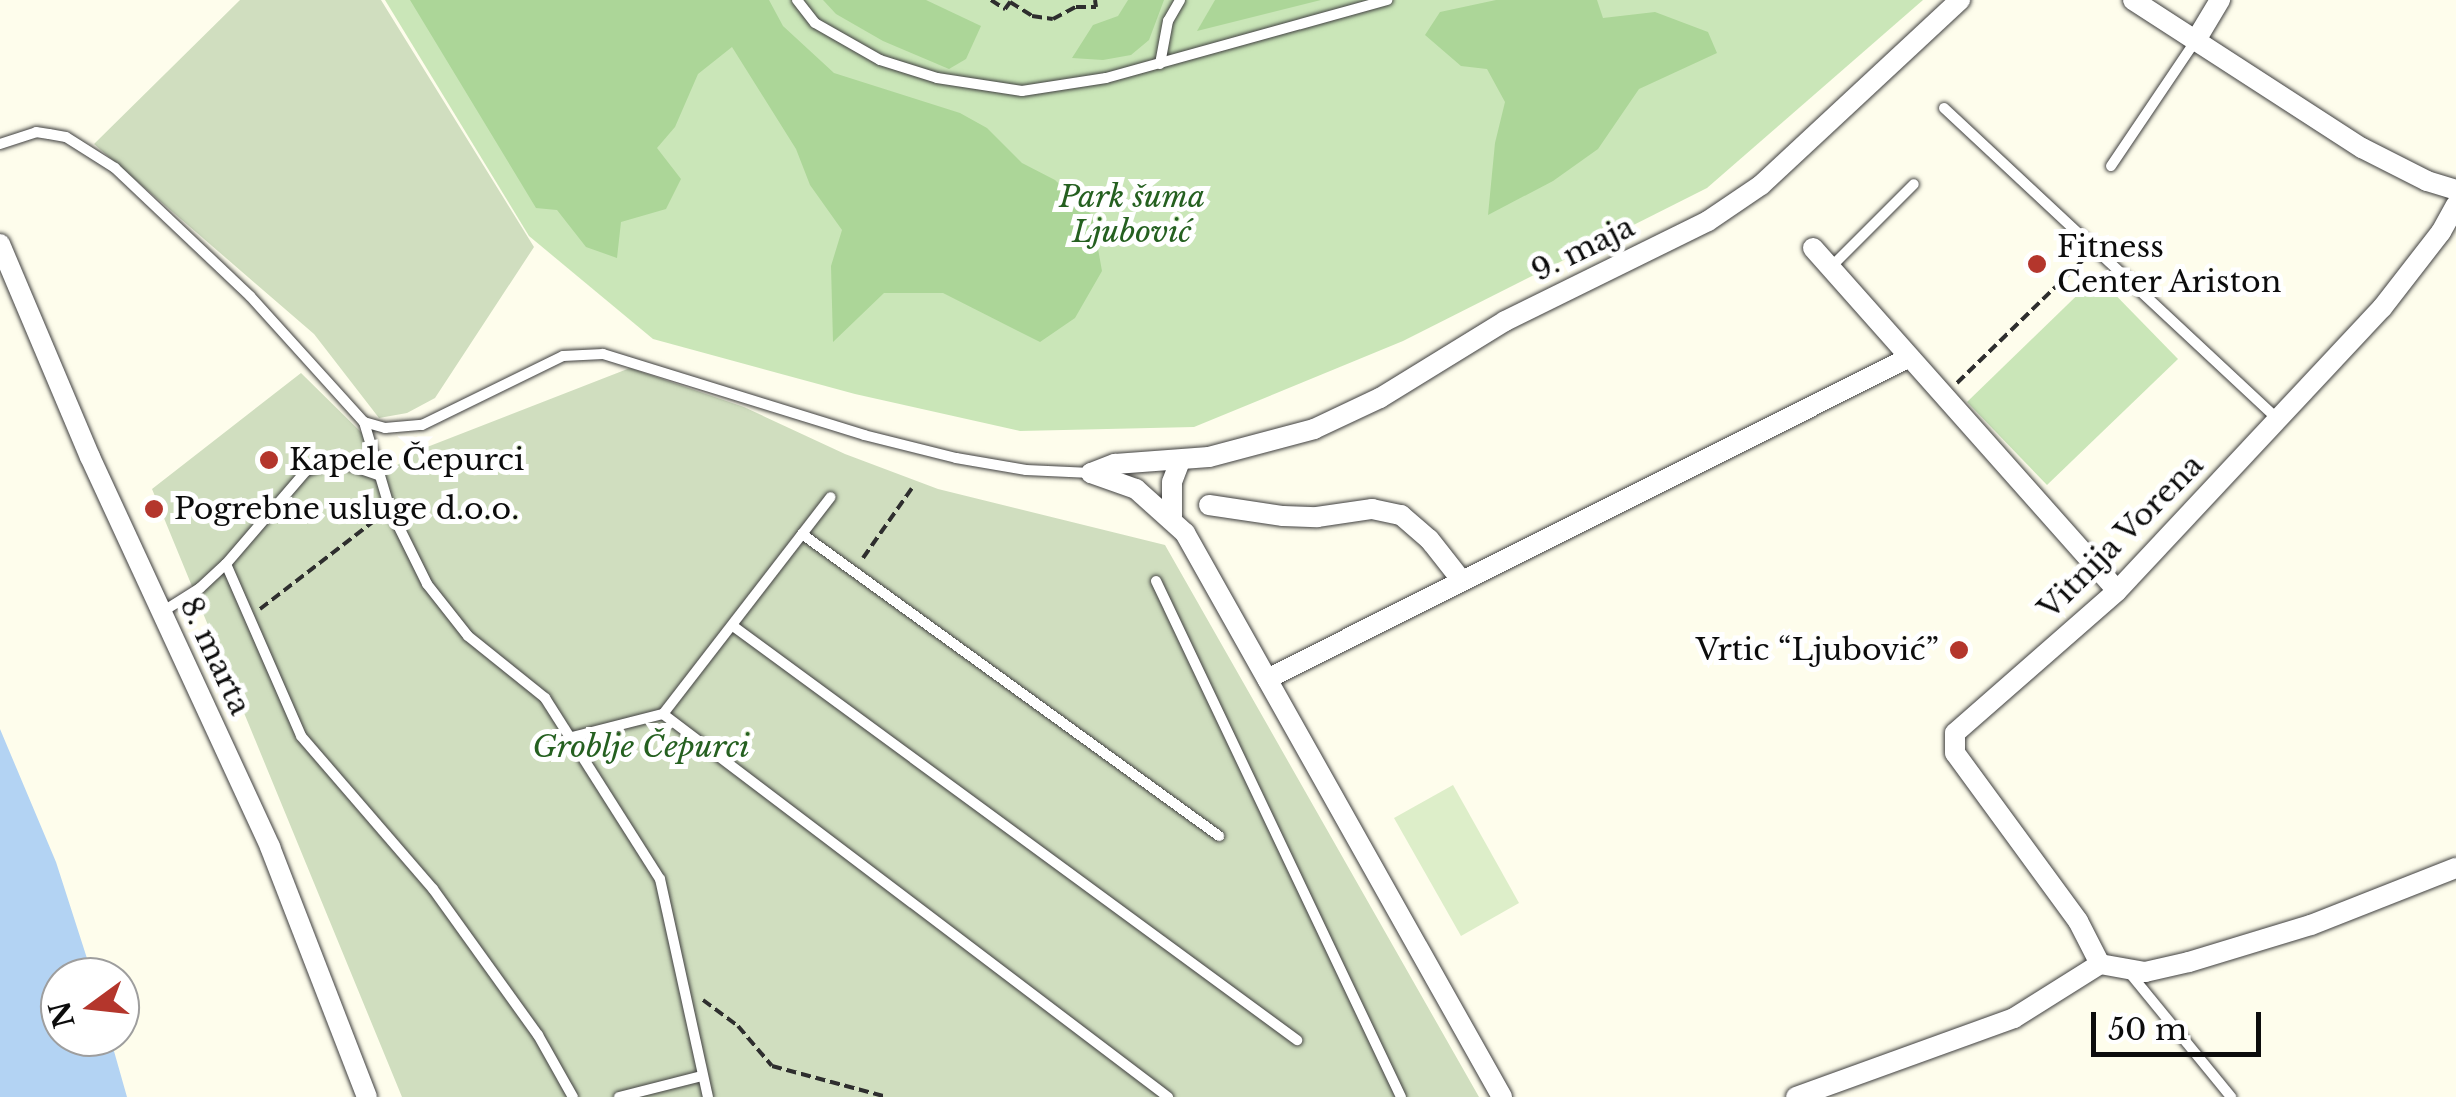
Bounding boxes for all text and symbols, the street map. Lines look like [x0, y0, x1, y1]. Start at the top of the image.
park label: Park šuma Ljubović [1059, 179, 1205, 250]
street label: 9. maja [1526, 209, 1640, 289]
place label: Fitness Center Ariston [2057, 229, 2283, 300]
marker: Fitness Center Ariston [2026, 253, 2048, 275]
place label: Kapele Čepurci [289, 442, 524, 478]
street label: Vitnija Vorena [2031, 447, 2211, 627]
marker: Kapele Čepurci [258, 449, 280, 471]
place label: Pogrebne usluge d.o.o. [174, 491, 519, 527]
marker: Pogrebne usluge d.o.o. [143, 498, 165, 520]
street label: 8. marta [172, 591, 258, 721]
place label: Vrtic “Ljubović” [1696, 632, 1939, 668]
marker: Vrtic “Ljubović” [1948, 639, 1970, 661]
park label: Groblje Čepurci [533, 729, 749, 765]
north arrow [40, 957, 140, 1057]
scale bar [2096, 992, 2266, 1054]
text: N [42, 997, 83, 1032]
text: 50 m [2108, 1011, 2187, 1048]

